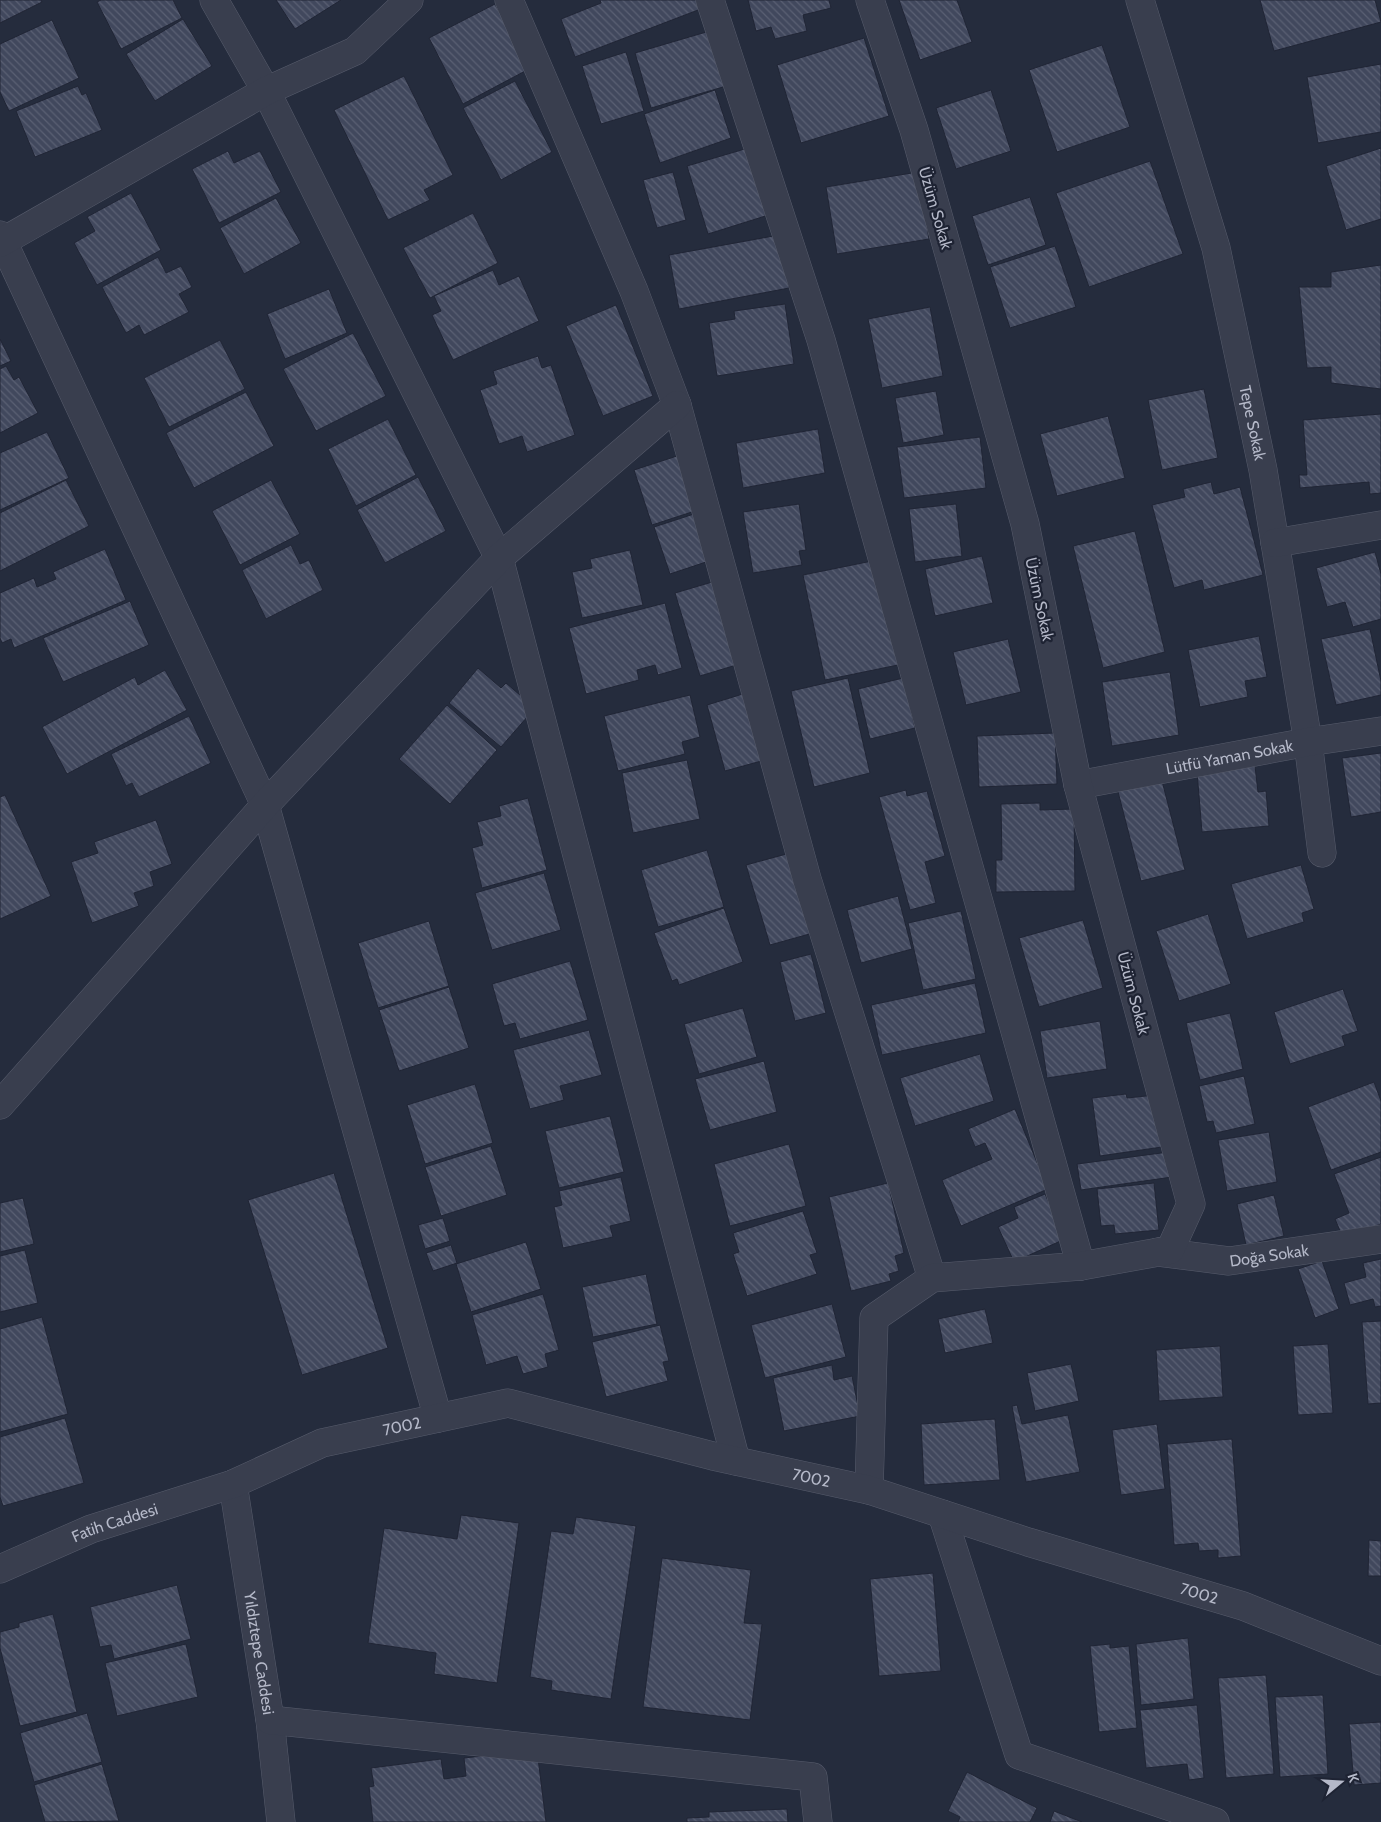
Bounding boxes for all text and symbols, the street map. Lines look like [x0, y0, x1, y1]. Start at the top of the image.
street label: Üzüm Sokak [915, 165, 957, 252]
street label: Tepe Sokak [1235, 384, 1270, 463]
street label: Üzüm Sokak [1021, 556, 1058, 643]
street label: Lütfü Yaman Sokak [1164, 736, 1295, 778]
street label: Üzüm Sokak [1113, 950, 1154, 1037]
street label: Doğa Sokak [1228, 1240, 1311, 1271]
street label: 7002 [381, 1413, 423, 1440]
street label: 7002 [790, 1465, 832, 1491]
street label: Fatih Caddesi [69, 1499, 160, 1546]
street label: 7002 [1178, 1579, 1220, 1608]
street label: Yıldıztepe Caddesi [240, 1589, 278, 1716]
north arrow [1316, 1757, 1366, 1807]
text: K [1343, 1771, 1363, 1785]

